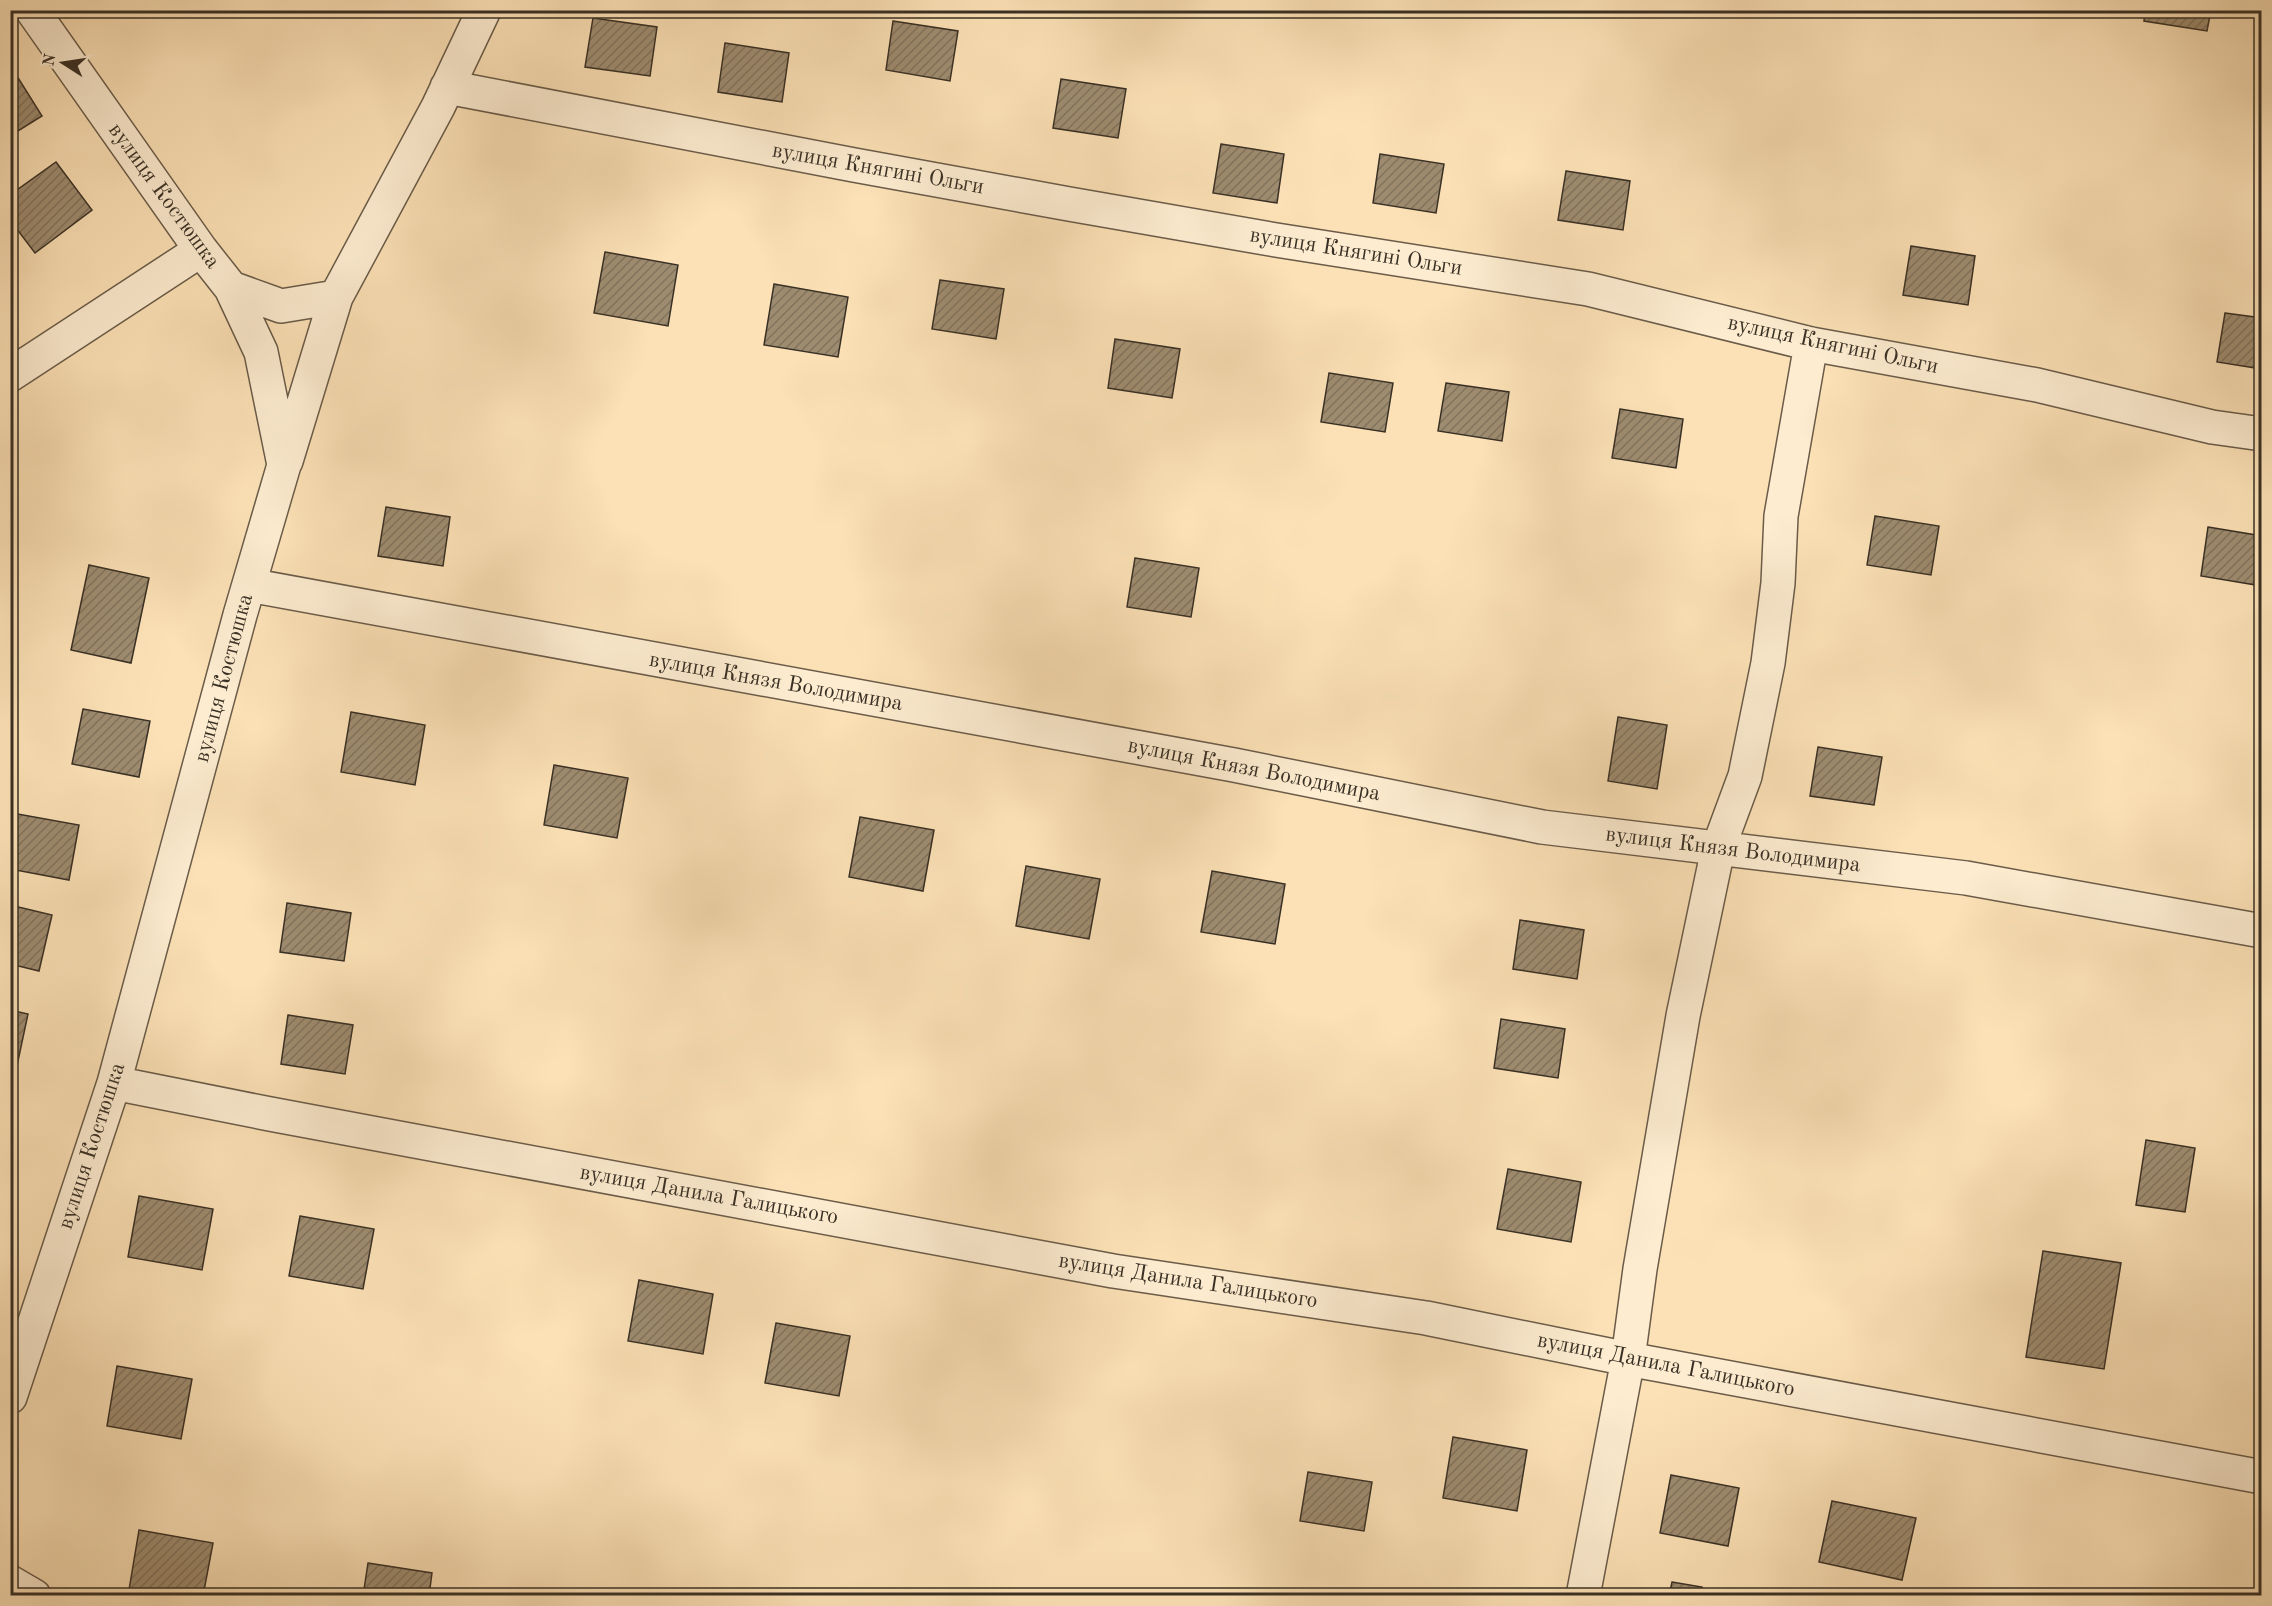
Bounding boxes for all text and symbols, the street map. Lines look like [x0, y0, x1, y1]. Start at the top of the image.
north arrow [33, 33, 93, 93]
text: N [41, 52, 60, 68]
street label: вулиця Костюшка [104, 119, 224, 273]
street label: вулиця Княгині Ольги [770, 140, 986, 198]
street label: вулиця Княгині Ольги [1248, 224, 1464, 280]
street label: вулиця Княгині Ольги [1726, 312, 1940, 378]
street label: вулиця Костюшка [191, 591, 257, 765]
street label: вулиця Князя Володимира [647, 649, 905, 715]
street label: вулиця Князя Володимира [1126, 735, 1382, 805]
street label: вулиця Князя Володимира [1604, 823, 1862, 877]
street label: вулиця Костюшка [55, 1060, 129, 1232]
street label: вулиця Данила Галицького [578, 1161, 840, 1229]
street label: вулиця Данила Галицького [1057, 1250, 1319, 1312]
street label: вулиця Данила Галицького [1535, 1329, 1797, 1401]

